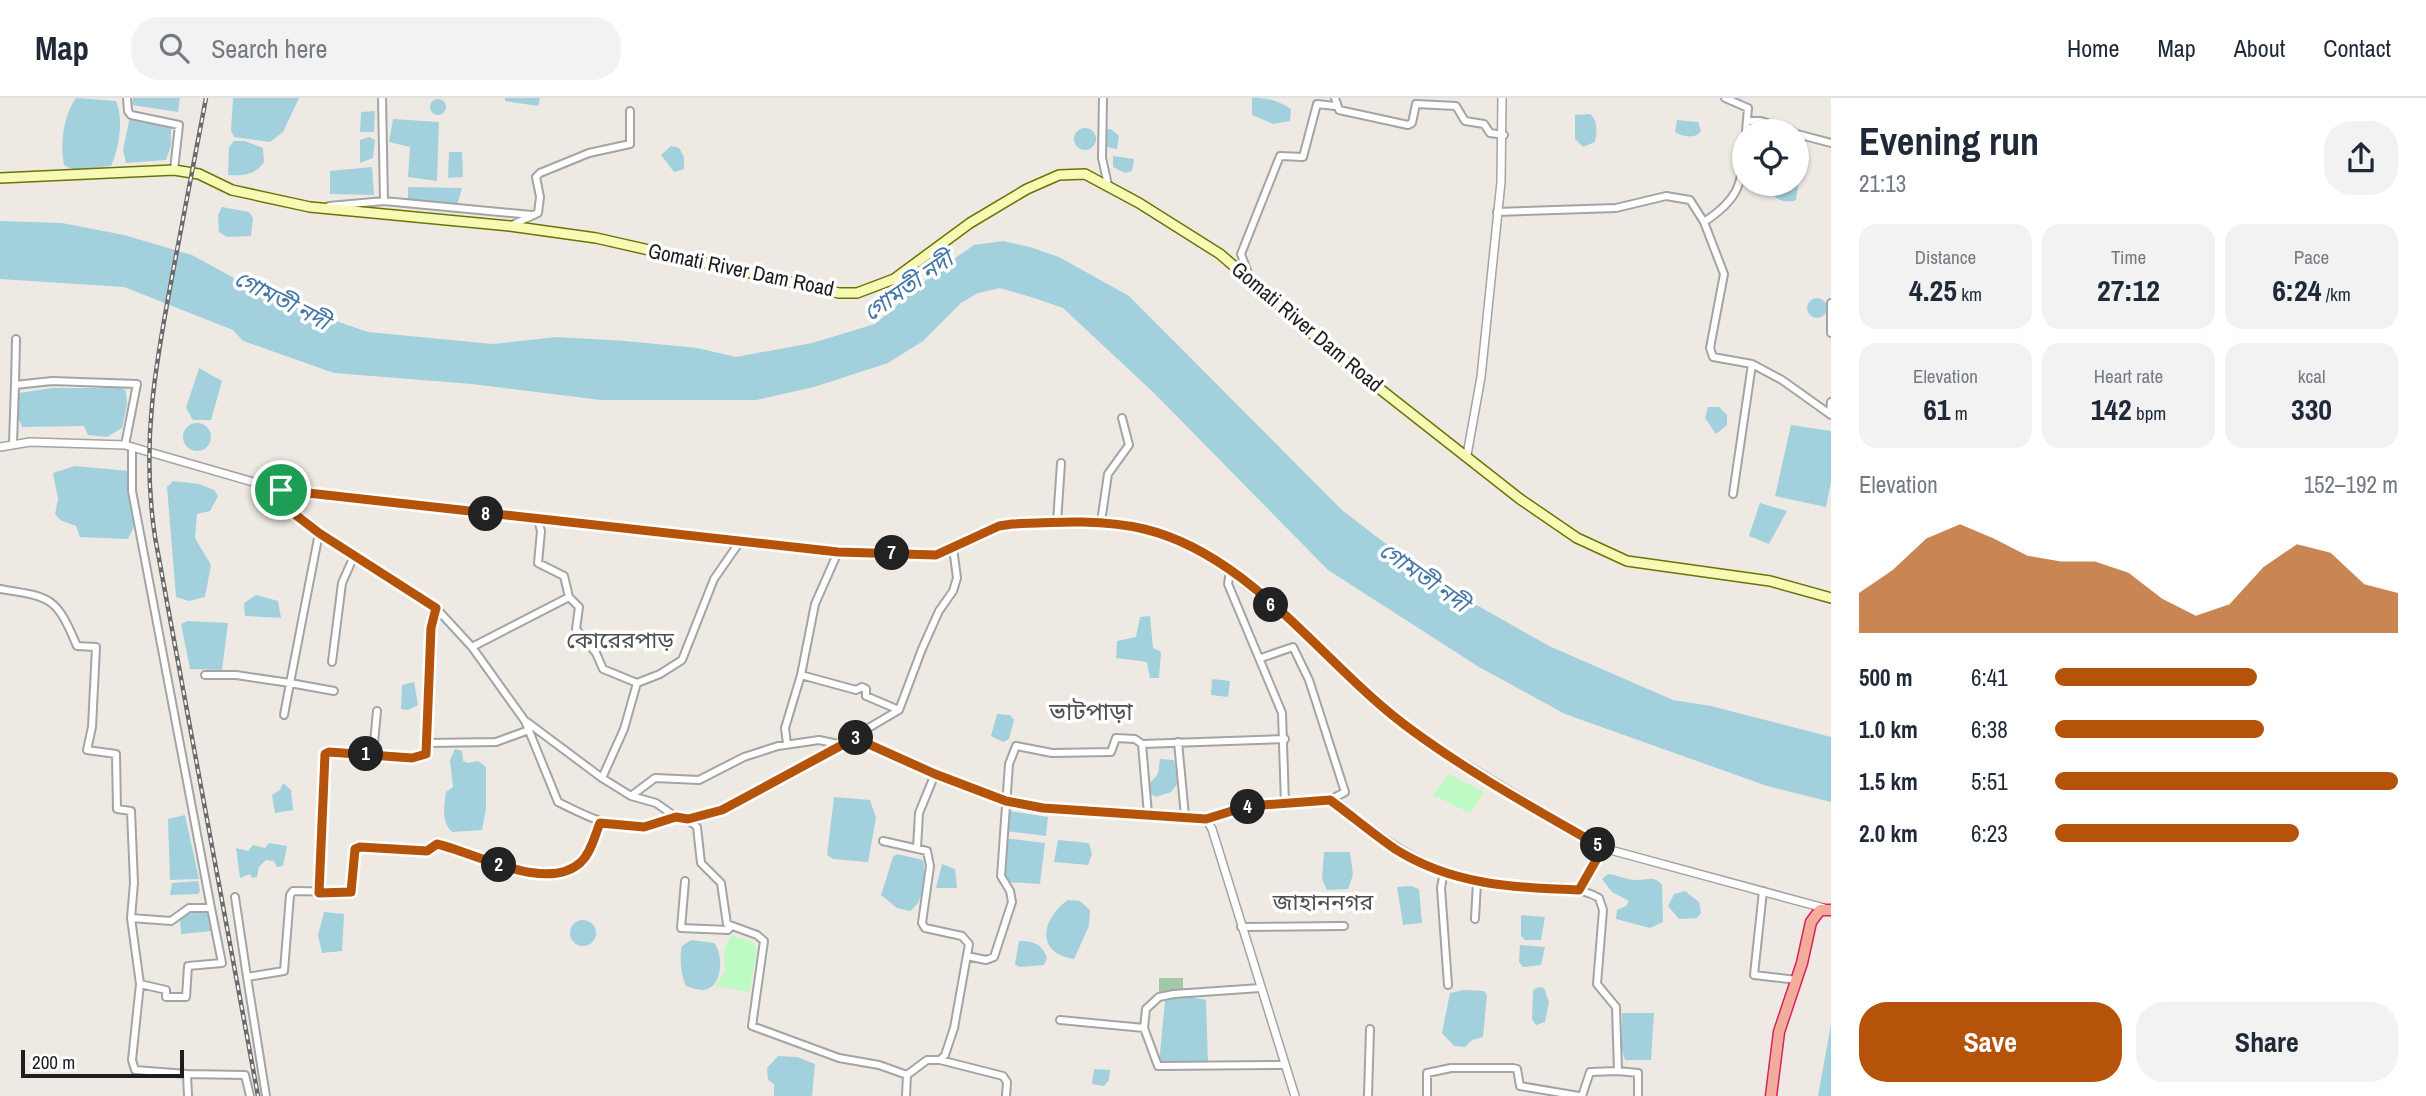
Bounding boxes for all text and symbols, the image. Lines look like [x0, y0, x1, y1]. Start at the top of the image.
search box [131, 17, 621, 80]
text: Map [35, 26, 89, 70]
icon: search [155, 29, 193, 67]
text: Search here [211, 31, 327, 66]
text: Home [2067, 32, 2119, 64]
text: Map [2157, 32, 2196, 64]
text: About [2234, 32, 2285, 64]
text: Contact [2323, 32, 2391, 64]
text: Evening run [1859, 116, 2039, 167]
map controls [1732, 119, 1809, 196]
button: locate [1732, 119, 1809, 196]
button: share [2324, 121, 2398, 195]
text: 21:13 [1859, 168, 1906, 199]
street label: Gomati River Dam Road [645, 236, 837, 303]
water label: গোমতী নদী [857, 241, 962, 328]
text: Distance [1915, 244, 1976, 270]
text: Time [2111, 244, 2146, 270]
text: Pace [2294, 244, 2329, 270]
street label: Gomati River Dam Road [1225, 255, 1389, 399]
water label: গোমতী নদী [229, 262, 338, 338]
text: 4.25 [1909, 270, 1957, 310]
text: 27:12 [2097, 270, 2160, 310]
text: 6:24 [2272, 270, 2321, 310]
text: km [1957, 281, 1982, 307]
text: /km [2321, 281, 2351, 307]
text: Elevation [1913, 363, 1978, 389]
text: Heart rate [2094, 363, 2163, 389]
text: kcal [2298, 363, 2325, 389]
text: 61 [1923, 389, 1951, 429]
text: 142 [2091, 389, 2132, 429]
text: 330 [2291, 389, 2332, 429]
text: m [1951, 400, 1968, 426]
text: bpm [2132, 400, 2166, 426]
pin [251, 460, 311, 520]
text: Elevation [1859, 469, 1938, 500]
text: 152–192 m [2304, 469, 2398, 500]
icon: arrive [262, 471, 300, 509]
pin: 8 [468, 496, 504, 532]
text: 8 [481, 500, 490, 526]
water label: গোমতী নদী [1373, 534, 1478, 621]
pin: 7 [874, 536, 910, 570]
text: 7 [887, 539, 896, 565]
pin: 6 [1254, 588, 1288, 622]
text: 6 [1266, 591, 1275, 617]
district label: কোরেরপাড় [566, 624, 674, 655]
text: 500 m [1859, 662, 1912, 693]
text: 6:41 [1971, 662, 2008, 693]
district label: ভাটপাড়া [1048, 695, 1133, 727]
text: 1.0 km [1859, 714, 1918, 745]
text: 6:38 [1971, 714, 2008, 745]
pin: 3 [838, 720, 874, 756]
text: 3 [851, 724, 860, 750]
pin: 1 [348, 736, 384, 772]
text: 1 [361, 740, 370, 766]
text: 1.5 km [1859, 766, 1918, 797]
text: 5:51 [1971, 766, 2008, 797]
pin: 4 [1230, 790, 1266, 824]
text: 4 [1243, 793, 1252, 819]
text: 2.0 km [1859, 818, 1918, 849]
text: 6:23 [1971, 818, 2008, 849]
pin: 5 [1580, 828, 1616, 862]
text: 5 [1593, 831, 1602, 857]
pin: 2 [482, 848, 516, 882]
text: 2 [494, 851, 503, 877]
district label: জাহাননগর [1272, 886, 1374, 917]
button: Save [1859, 1002, 2122, 1082]
button: Share [2136, 1002, 2398, 1082]
scale bar [21, 1047, 184, 1079]
text: 200 m [32, 1049, 75, 1075]

